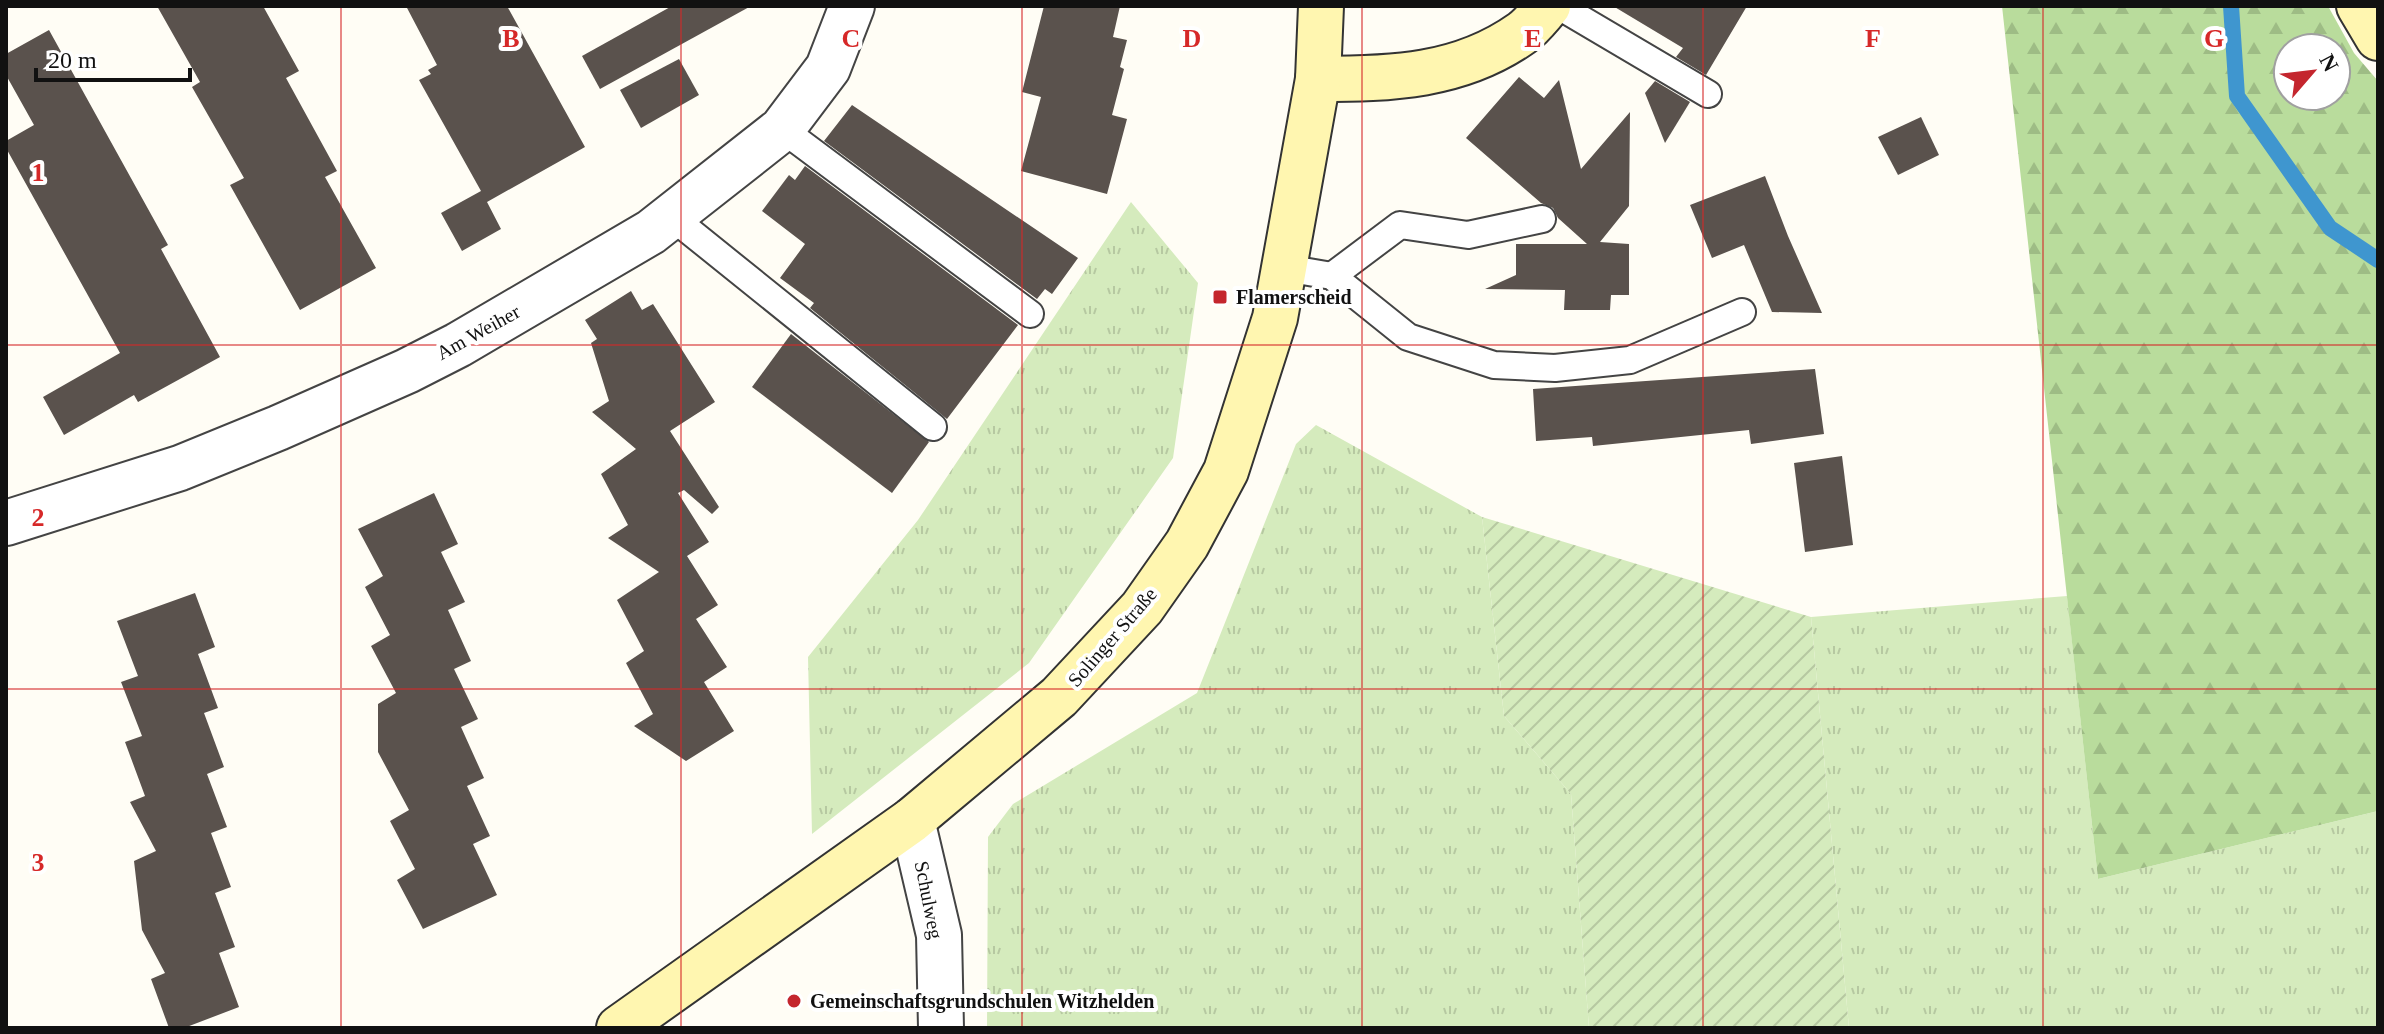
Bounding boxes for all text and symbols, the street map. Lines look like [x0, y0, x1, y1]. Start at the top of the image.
text: B [502, 24, 520, 53]
text: C [842, 24, 860, 53]
text: D [1183, 24, 1201, 53]
text: E [1524, 24, 1542, 53]
text: F [1865, 24, 1881, 53]
text: G [2204, 24, 2224, 53]
scale bar [36, 32, 190, 82]
north arrow [2272, 32, 2352, 112]
text: 20 m [48, 47, 97, 73]
text: N [2314, 50, 2344, 76]
text: 1 [32, 158, 45, 187]
place label: Flamerscheid [1236, 286, 1352, 308]
marker: Flamerscheid [1211, 288, 1229, 306]
street label: Am Weiher [432, 300, 524, 364]
text: 2 [32, 503, 45, 532]
street label: Solinger Straße [1063, 583, 1162, 692]
text: 3 [32, 848, 45, 877]
street label: Schulweg [910, 859, 947, 941]
place label: Gemeinschaftsgrundschulen Witzhelden [810, 990, 1154, 1013]
marker: Gemeinschaftsgrundschulen Witzhelden [785, 992, 803, 1010]

